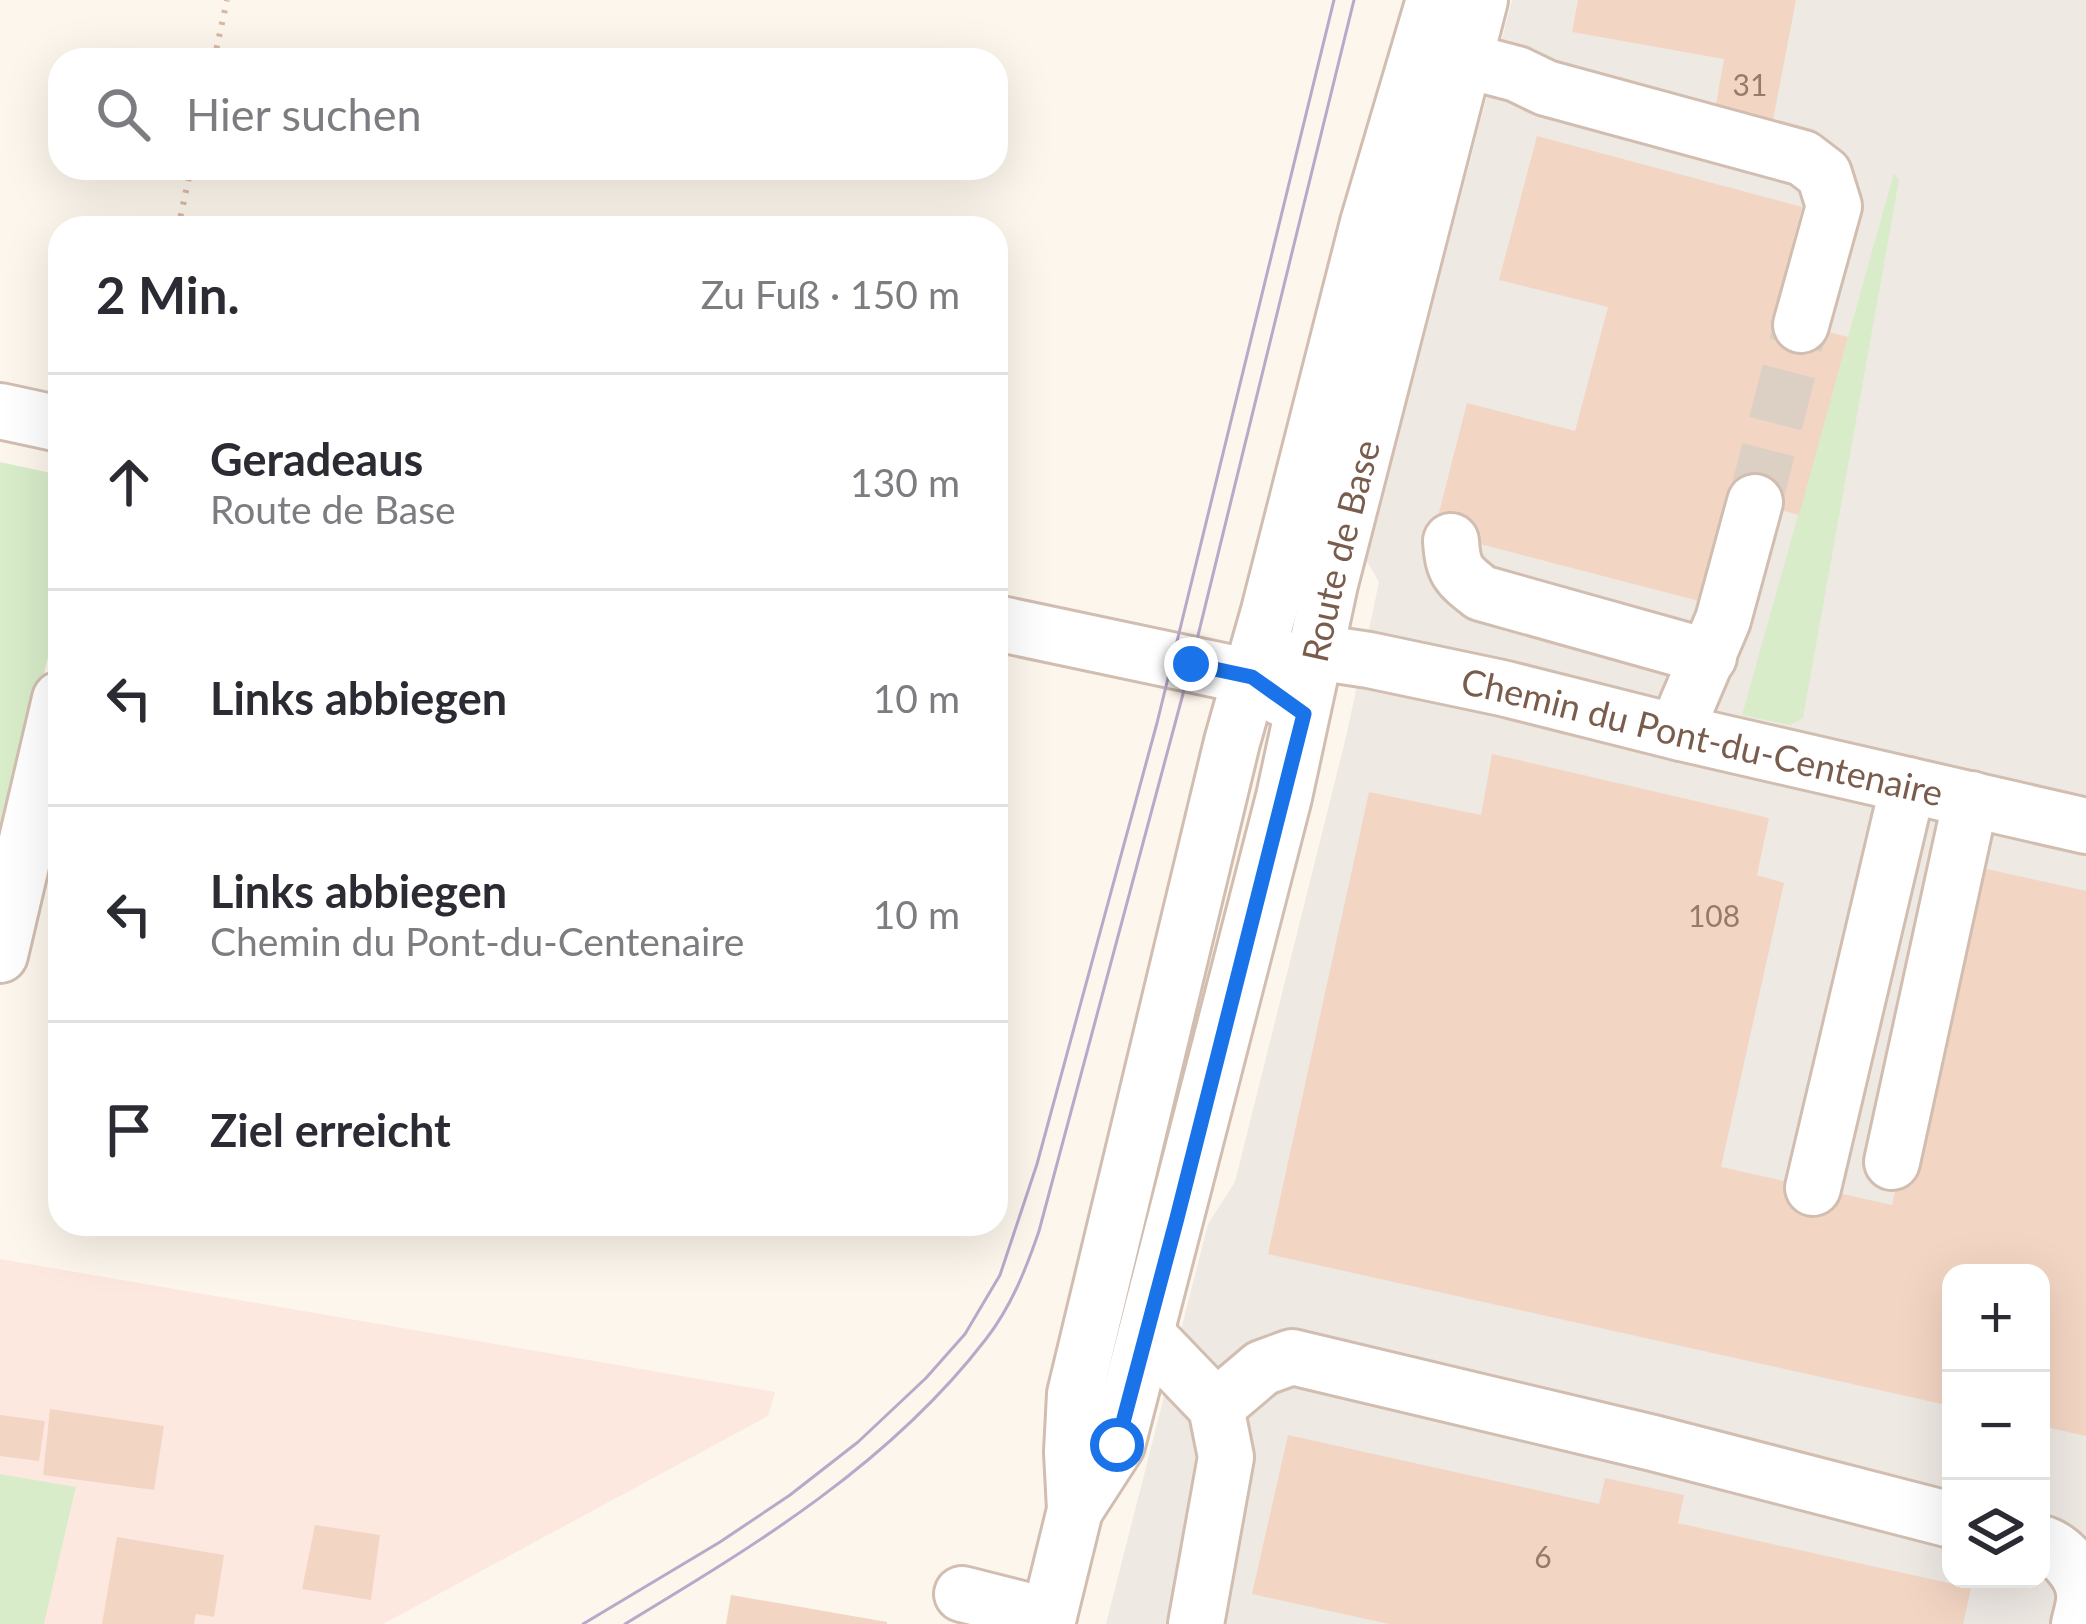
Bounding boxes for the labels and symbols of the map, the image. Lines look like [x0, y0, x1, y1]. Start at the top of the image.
house number: 31 [1733, 66, 1767, 102]
street label: Route de Base [1292, 435, 1388, 666]
route end [1164, 637, 1218, 691]
street label: Chemin du Pont-du-Centenaire [1458, 658, 1947, 814]
house number: 108 [1688, 897, 1740, 933]
route start [1090, 1418, 1144, 1472]
house number: 6 [1534, 1538, 1552, 1574]

